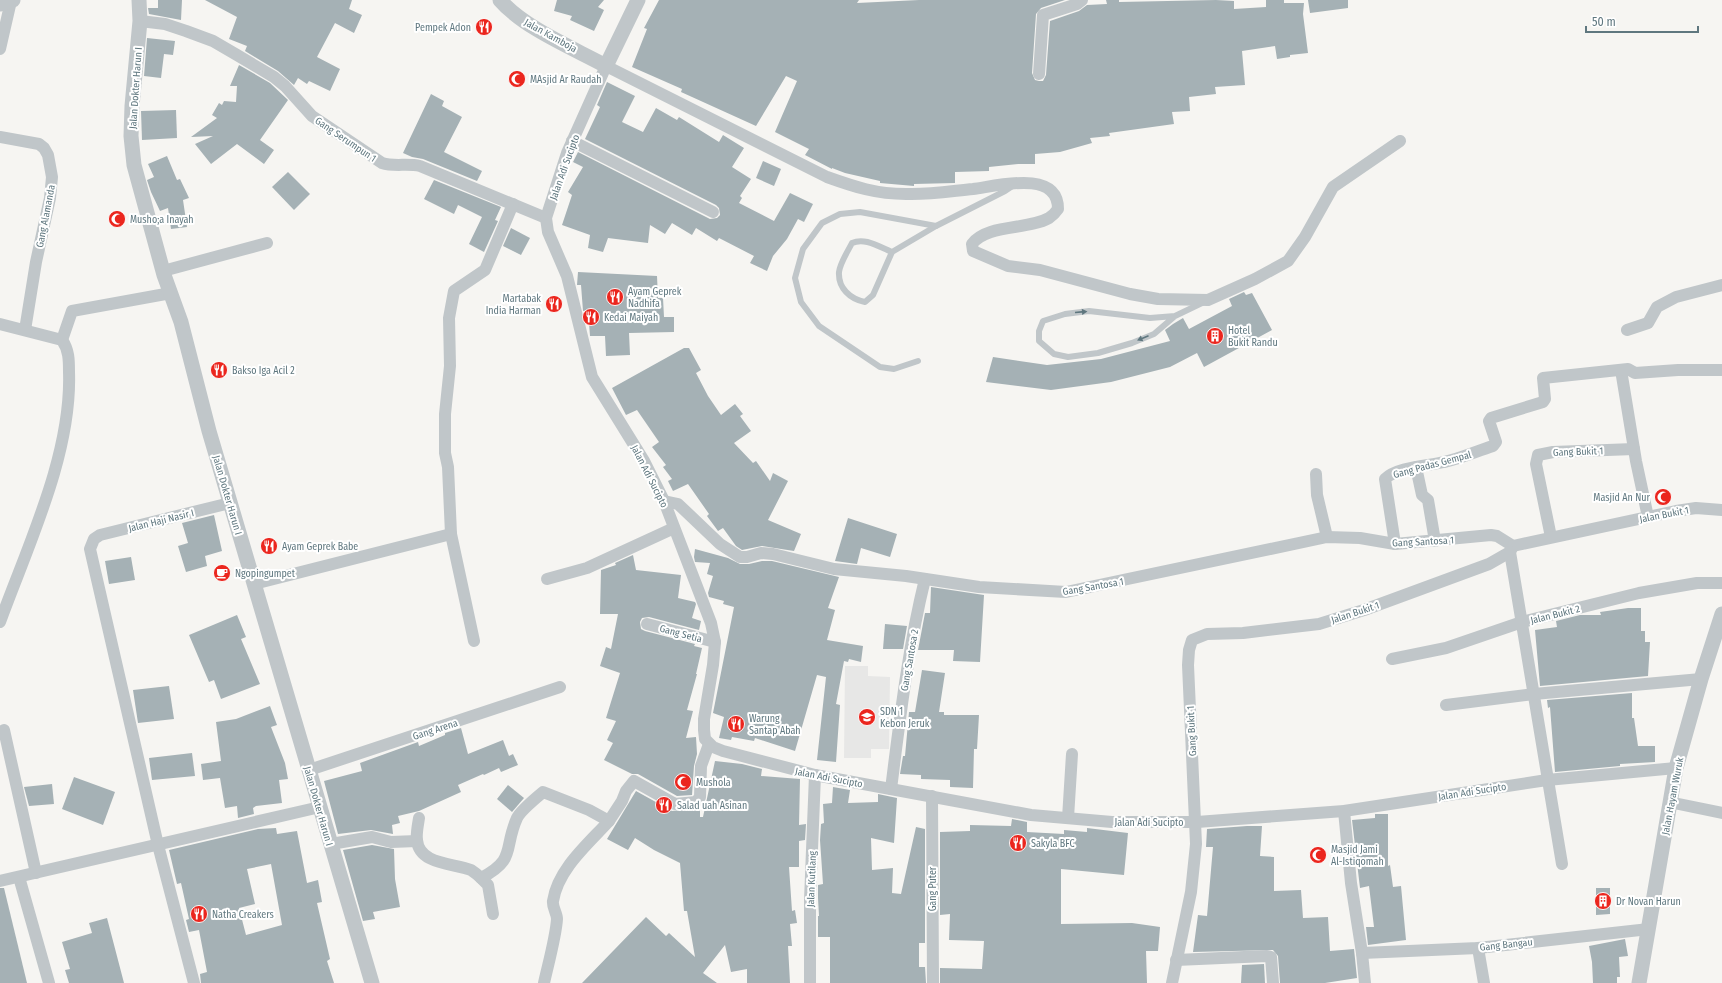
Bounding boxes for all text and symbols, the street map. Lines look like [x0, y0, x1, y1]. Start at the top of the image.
scale bar [1586, 8, 1698, 34]
text: 50 m [1592, 15, 1616, 29]
street label: Jalan Kamboja [522, 16, 579, 55]
restaurant icon: Pempek Adon [474, 17, 494, 37]
place label: Pempek Adon [415, 22, 471, 34]
street label: Jalan Dokter Harun I [127, 47, 145, 129]
mosque icon: MAsjid Ar Raudah [507, 69, 527, 89]
place label: MAsjid Ar Raudah [530, 74, 602, 86]
street label: Gang Serumpun 1 [313, 115, 378, 165]
street label: Jalan Adi Sucipto [548, 133, 582, 202]
street label: Gang Alamanda [34, 184, 58, 249]
mosque icon: Musho;a Inayah [107, 209, 127, 229]
place label: Musho;a Inayah [130, 214, 194, 226]
place label: Ayam Geprek Nadhifa [628, 286, 682, 310]
restaurant icon: Ayam Geprek Nadhifa [605, 287, 625, 307]
place label: Martabak India Harman [486, 293, 541, 317]
restaurant icon: Martabak India Harman [544, 294, 564, 314]
restaurant icon: Kedai Maiyah [581, 307, 601, 327]
one-way arrow [1075, 309, 1087, 316]
place label: Kedai Maiyah [604, 312, 658, 324]
place label: Hotel Bukit Randu [1228, 325, 1278, 349]
building icon: Hotel Bukit Randu [1205, 326, 1225, 346]
one-way arrow [1137, 336, 1149, 342]
restaurant icon: Bakso Iga Acil 2 [209, 360, 229, 380]
place label: Bakso Iga Acil 2 [232, 365, 295, 377]
street label: Jalan Adi Sucipto [628, 443, 670, 510]
street label: Gang Bukit 1 [1553, 445, 1603, 459]
street label: Gang Padas Gempal [1392, 449, 1473, 481]
street label: Jalan Dokter Harun I [210, 454, 244, 536]
mosque icon: Masjid An Nur [1653, 487, 1673, 507]
place label: Masjid An Nur [1593, 492, 1650, 504]
street label: Jalan Bukit 1 [1638, 504, 1690, 526]
street label: Jalan Haji Nasir I [127, 507, 195, 535]
street label: Gang Santosa 1 [1392, 534, 1454, 550]
restaurant icon: Ayam Geprek Babe [259, 536, 279, 556]
place label: Ayam Geprek Babe [282, 541, 358, 553]
cafe icon: Ngopingumpet [212, 563, 232, 583]
place label: Ngopingumpet [235, 568, 296, 580]
street label: Gang Santosa 1 [1062, 576, 1125, 598]
street label: Jalan Bukit 1 [1330, 600, 1381, 626]
street label: Jalan Bukit 2 [1529, 603, 1582, 627]
street label: Gang Setia [658, 623, 703, 645]
street label: Gang Santosa 2 [899, 628, 921, 692]
street label: Gang Bukit 1 [1185, 705, 1199, 756]
place label: SDN 1 Kebon Jeruk [880, 706, 930, 730]
school or university icon: SDN 1 Kebon Jeruk [857, 707, 877, 727]
place label: Warung Santap Abah [749, 713, 801, 737]
restaurant icon: Warung Santap Abah [726, 714, 746, 734]
street label: Gang Arena [411, 717, 459, 743]
street label: Jalan Hayam Wuruk [1660, 756, 1686, 836]
street label: Jalan Dokter Harun I [301, 765, 335, 847]
street label: Jalan Adi Sucipto [794, 766, 864, 790]
mosque icon: Mushola [673, 772, 693, 792]
place label: Mushola [696, 777, 731, 789]
street label: Jalan Adi Sucipto [1437, 781, 1507, 803]
restaurant icon: Salad uah Asinan [654, 795, 674, 815]
place label: Salad uah Asinan [677, 800, 747, 812]
street label: Jalan Adi Sucipto [1115, 817, 1183, 829]
restaurant icon: Sakyla BFC [1008, 833, 1028, 853]
place label: Sakyla BFC [1031, 838, 1075, 850]
place label: Masjid Jami Al-Istiqomah [1331, 844, 1384, 868]
mosque icon: Masjid Jami Al-Istiqomah [1308, 845, 1328, 865]
street label: Jalan Kutilang [805, 850, 819, 907]
street label: Gang Puter [927, 866, 939, 911]
building icon: Dr Novan Harun [1593, 891, 1613, 911]
place label: Dr Novan Harun [1616, 896, 1681, 908]
restaurant icon: Natha Creakers [189, 904, 209, 924]
place label: Natha Creakers [212, 909, 274, 921]
street label: Gang Bangau [1479, 936, 1533, 954]

